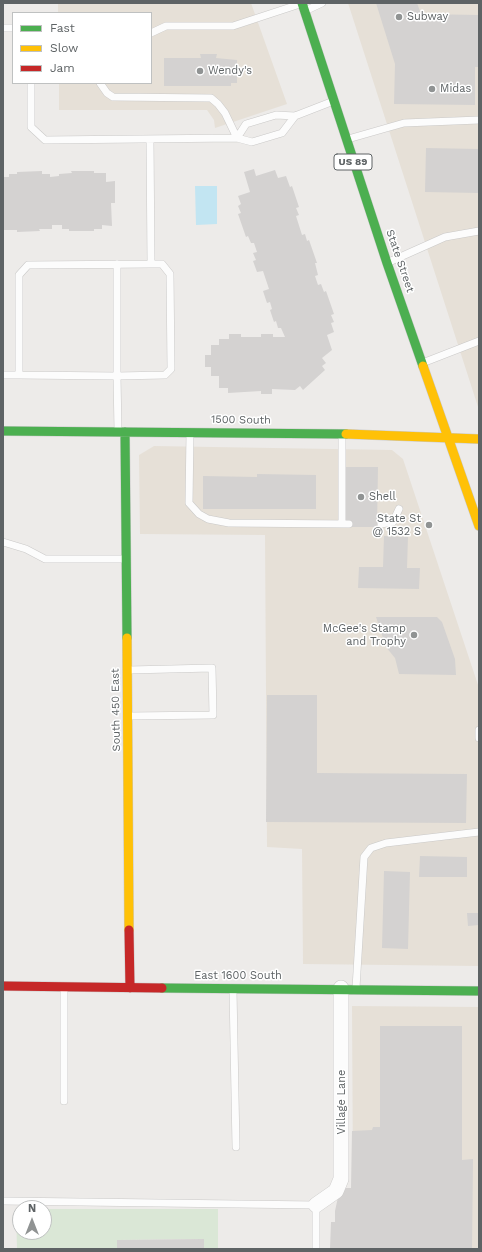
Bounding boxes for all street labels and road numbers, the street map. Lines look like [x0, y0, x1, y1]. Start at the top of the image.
road number: US 89 [334, 154, 372, 170]
street label: State Street [383, 228, 417, 294]
street label: 1500 South [211, 413, 271, 427]
street label: South 450 East [109, 668, 123, 752]
street label: East 1600 South [194, 969, 282, 983]
street label: Village Lane [335, 1070, 349, 1134]

